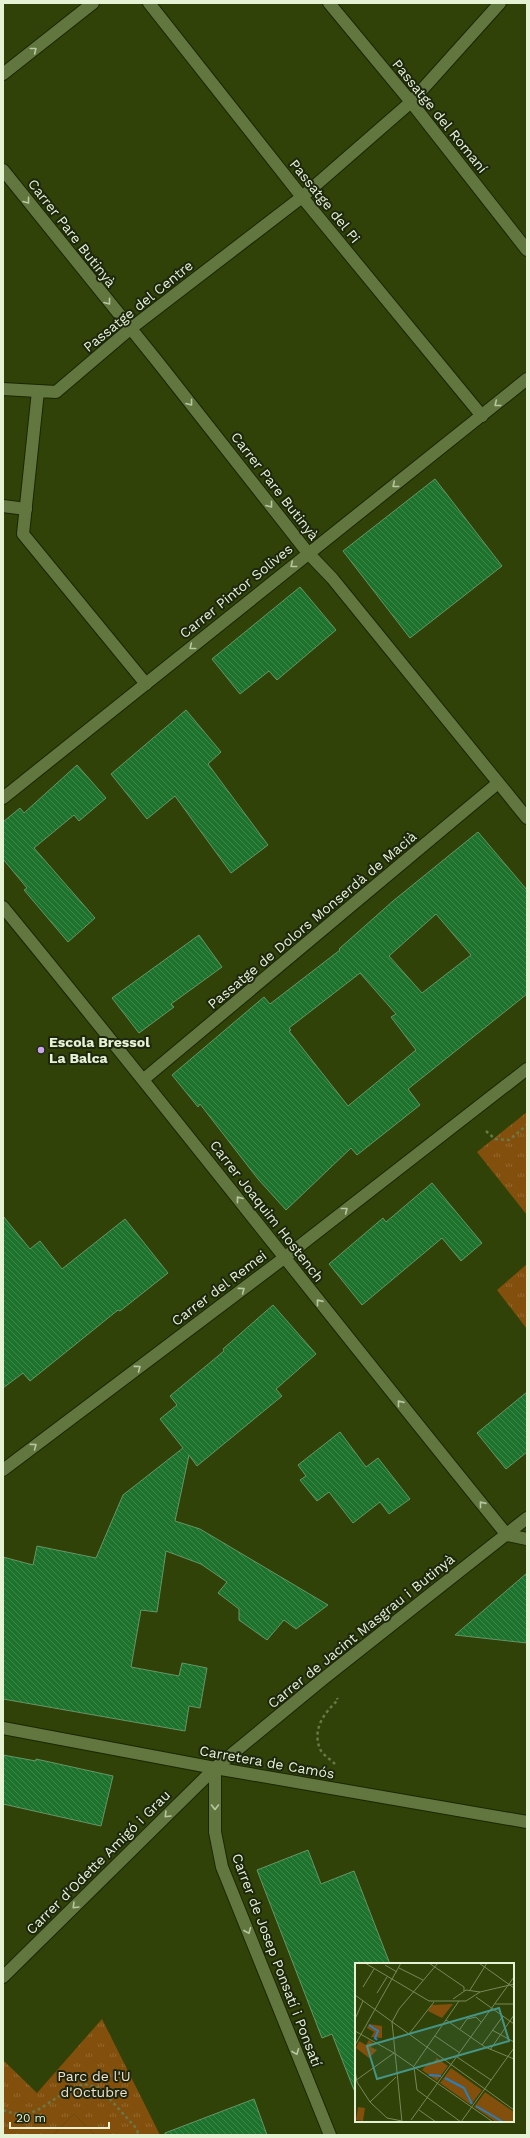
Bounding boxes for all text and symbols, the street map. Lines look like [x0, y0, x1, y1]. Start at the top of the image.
one-way arrow [29, 47, 36, 54]
street label: Passatge del Romaní [389, 56, 491, 176]
street label: Passatge del Pi [286, 156, 364, 246]
street label: Carrer Pare Butinyà [25, 176, 119, 290]
one-way arrow [23, 196, 30, 203]
street label: Passatge del Centre [80, 257, 196, 355]
one-way arrow [104, 298, 111, 305]
one-way arrow [186, 399, 193, 406]
one-way arrow [494, 399, 501, 406]
street label: Carrer Pare Butinyà [228, 429, 322, 543]
one-way arrow [393, 480, 400, 487]
one-way arrow [266, 501, 273, 508]
street label: Carrer Pintor Solives [176, 541, 296, 641]
one-way arrow [290, 560, 297, 567]
one-way arrow [189, 642, 196, 649]
street label: Passatge de Dolors Monserdà de Macià [204, 828, 420, 1012]
place label: Escola Bressol La Balca [49, 1034, 150, 1066]
marker: Escola Bressol La Balca [36, 1045, 46, 1055]
street label: Carrer Joaquim Hostench [207, 1137, 327, 1285]
one-way arrow [236, 1197, 243, 1204]
one-way arrow [340, 1208, 347, 1215]
street label: Carrer del Remei [168, 1247, 270, 1329]
one-way arrow [237, 1288, 244, 1295]
one-way arrow [316, 1299, 323, 1306]
one-way arrow [134, 1365, 141, 1373]
one-way arrow [398, 1401, 405, 1408]
one-way arrow [30, 1444, 37, 1451]
one-way arrow [480, 1502, 487, 1509]
street label: Carrer de Jacint Masgrau i Butinyà [264, 1551, 458, 1711]
street label: Carretera de Camós [198, 1742, 336, 1782]
street label: Carrer d'Odette Amigó i Grau [23, 1787, 173, 1937]
one-way arrow [211, 1804, 219, 1810]
one-way arrow [164, 1810, 172, 1818]
street label: Carrer de Josep Ponsatí i Ponsatí [229, 1851, 325, 2069]
one-way arrow [72, 1902, 80, 1909]
one-way arrow [243, 1927, 251, 1935]
inset map [355, 1963, 514, 2122]
one-way arrow [292, 2048, 300, 2055]
park label: Parc de l'U d'Octubre [57, 2068, 131, 2100]
scale bar [10, 2104, 109, 2130]
text: 20 m [16, 2111, 46, 2125]

